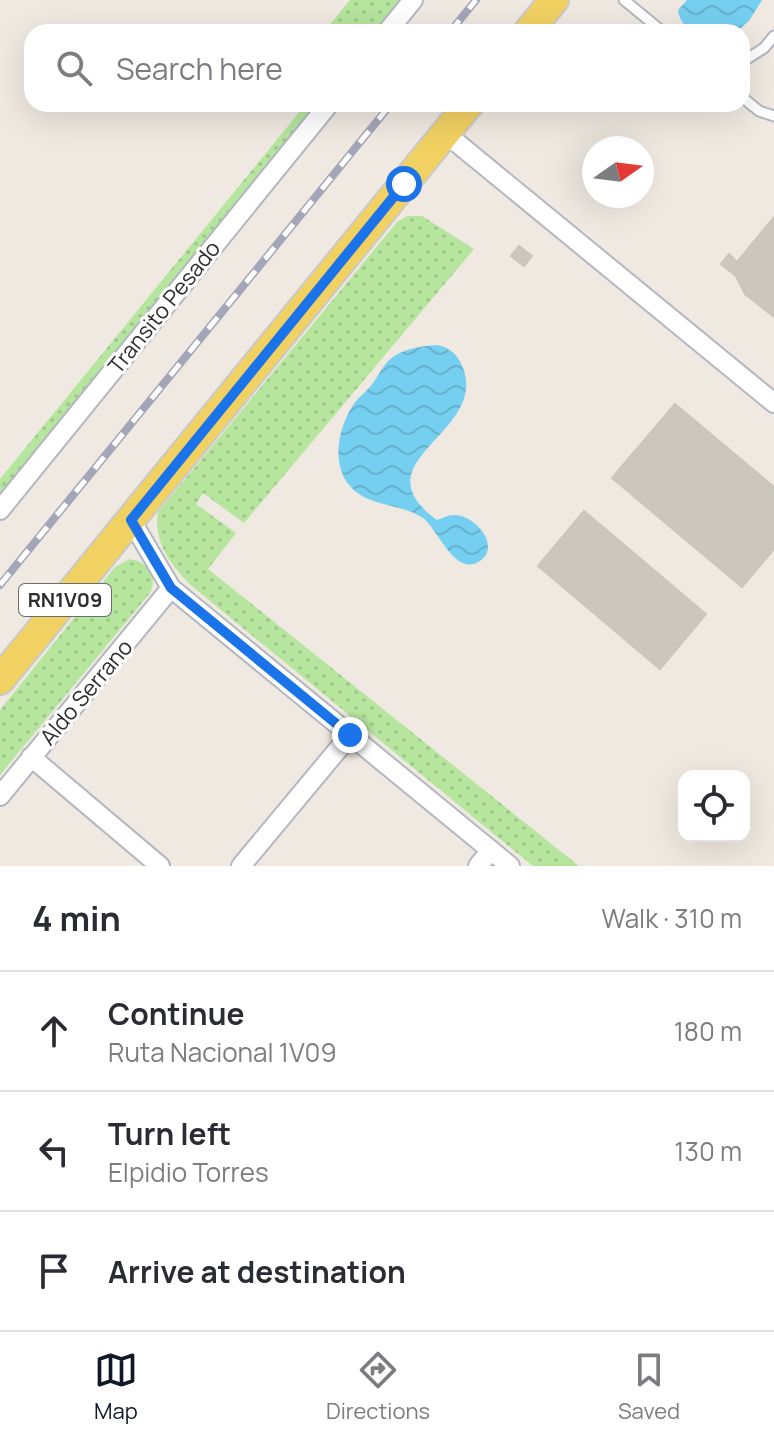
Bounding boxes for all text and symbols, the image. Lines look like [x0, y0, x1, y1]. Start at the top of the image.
search box [24, 24, 750, 112]
icon: search [52, 46, 96, 90]
text: Search here [116, 48, 283, 89]
north arrow [582, 136, 654, 208]
route start [386, 166, 422, 202]
street label: Transito Pesado [101, 234, 227, 380]
road number: RN1V09 [19, 584, 111, 616]
street label: Aldo Serrano [33, 633, 139, 751]
route end [332, 717, 368, 753]
map controls [678, 770, 750, 842]
button: locate [678, 770, 750, 842]
text: 4 min [32, 895, 121, 941]
text: Walk · 310 m [602, 900, 742, 936]
text: Continue [108, 993, 244, 1034]
icon: ahead [32, 1009, 76, 1053]
text: 180 m [674, 1013, 742, 1049]
text: Ruta Nacional 1V09 [108, 1034, 337, 1070]
text: Turn left [108, 1113, 231, 1154]
icon: left [32, 1129, 76, 1173]
text: 130 m [674, 1133, 742, 1169]
text: Elpidio Torres [108, 1154, 269, 1190]
icon: arrive [32, 1249, 76, 1293]
text: Arrive at destination [108, 1251, 406, 1292]
tab: Map [94, 1348, 138, 1426]
tab: Directions [326, 1348, 430, 1426]
tab: Saved [618, 1348, 680, 1426]

